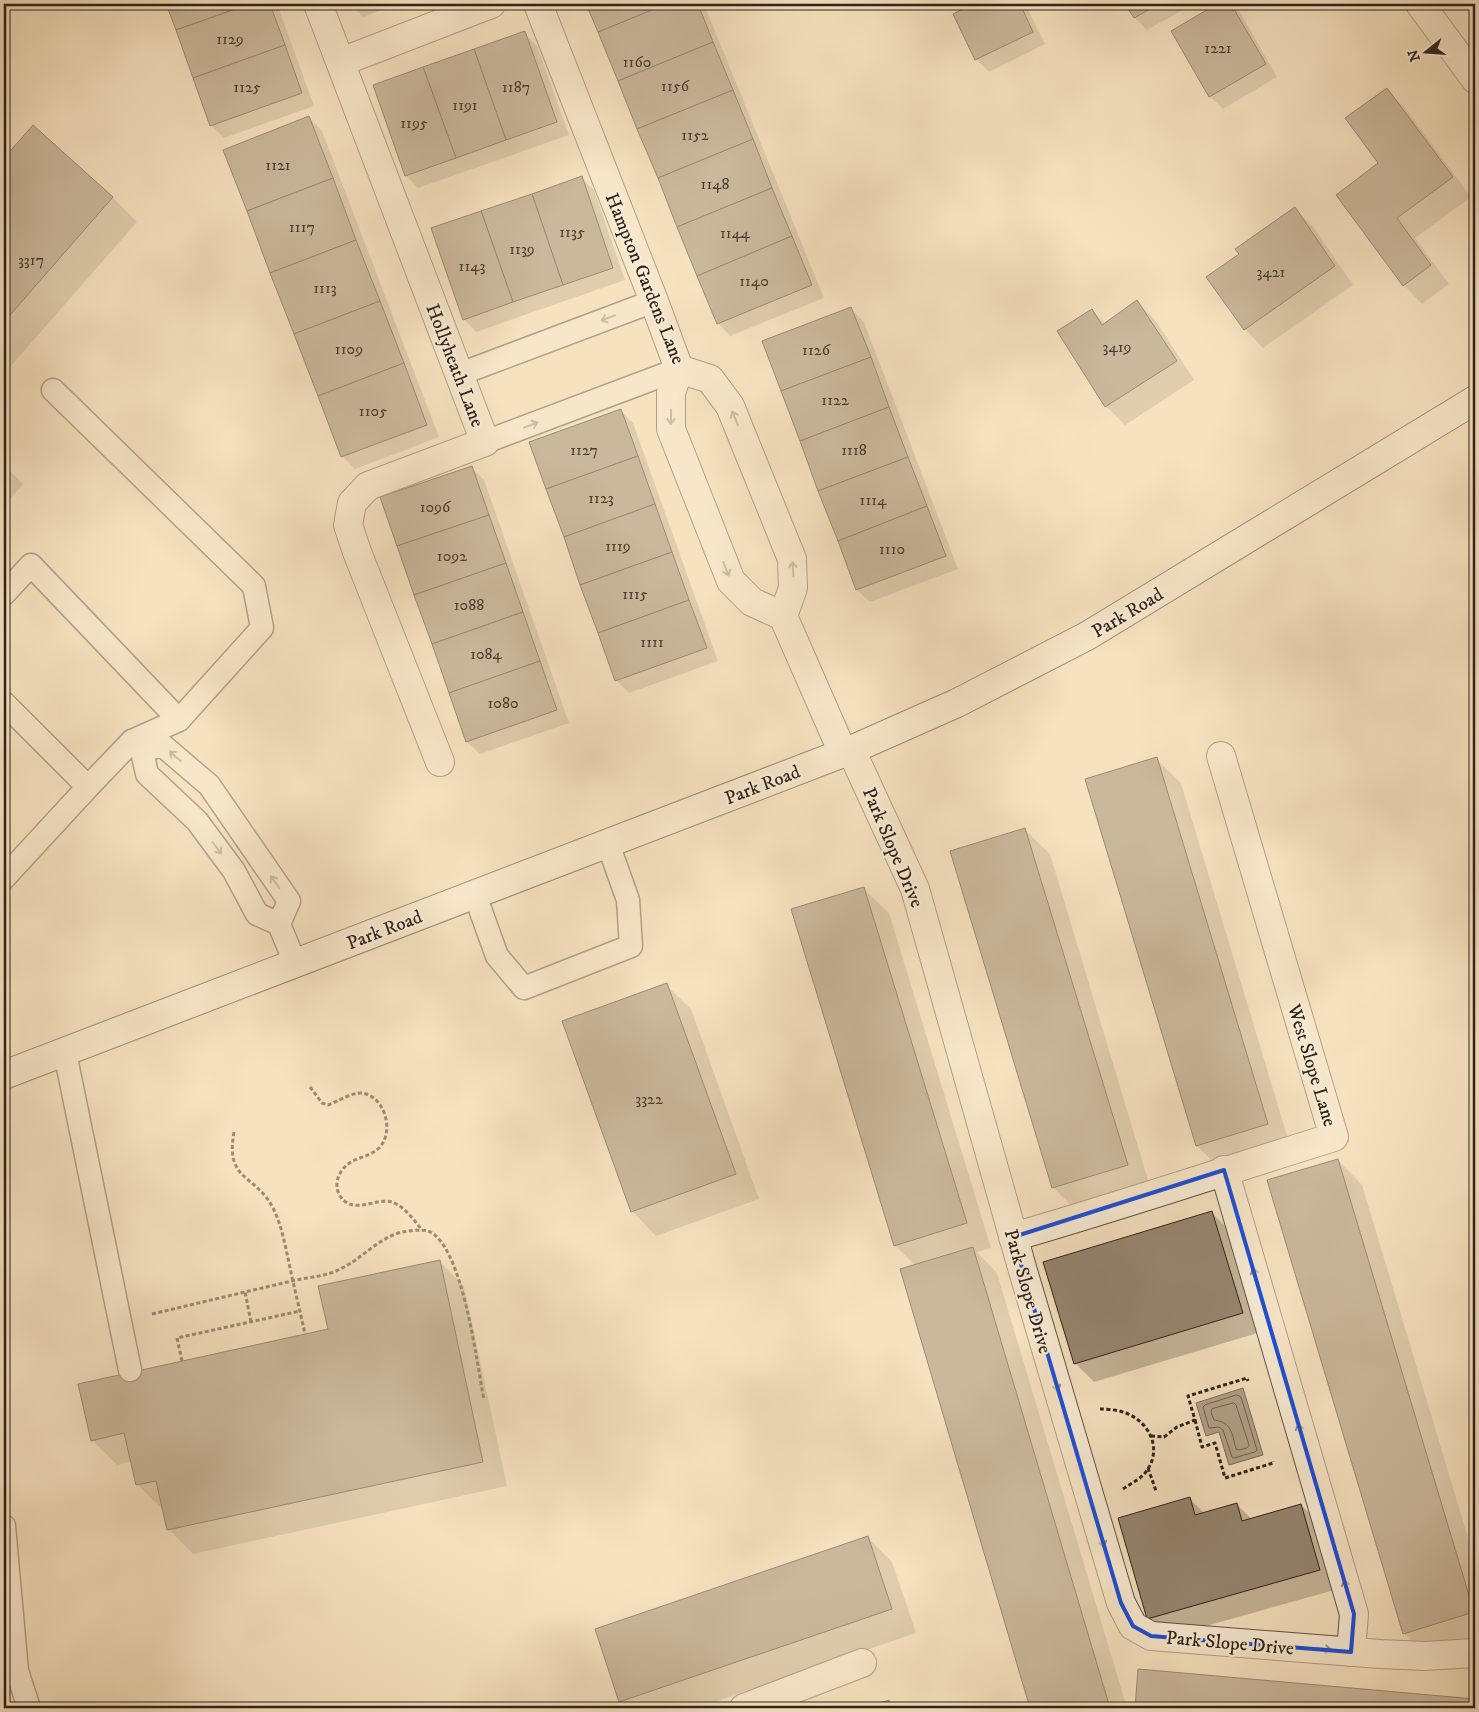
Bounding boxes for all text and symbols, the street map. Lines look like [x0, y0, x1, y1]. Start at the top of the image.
north arrow [1402, 28, 1452, 78]
house number: 1129 [216, 29, 244, 49]
house number: 1221 [1204, 38, 1232, 58]
text: N [1404, 47, 1425, 64]
house number: 1160 [623, 52, 651, 72]
house number: 1156 [661, 76, 690, 96]
house number: 1125 [233, 77, 261, 97]
house number: 1187 [502, 77, 530, 97]
house number: 1191 [452, 95, 478, 115]
house number: 1195 [400, 113, 428, 133]
house number: 1152 [681, 125, 709, 145]
house number: 1121 [265, 155, 291, 175]
house number: 1148 [701, 174, 729, 194]
street label: Hampton Gardens Lane [600, 190, 690, 368]
house number: 1117 [289, 217, 315, 237]
house number: 1135 [559, 222, 585, 242]
house number: 1144 [720, 223, 751, 243]
house number: 1139 [509, 239, 535, 259]
house number: 3317 [18, 250, 44, 270]
house number: 1143 [459, 256, 485, 276]
house number: 3421 [1257, 262, 1286, 282]
house number: 1140 [739, 271, 769, 291]
house number: 1113 [313, 278, 337, 298]
street label: Hollyheath Lane [421, 301, 489, 431]
one-way arrow [601, 314, 616, 323]
house number: 3419 [1103, 337, 1132, 357]
house number: 1109 [335, 339, 363, 359]
house number: 1126 [802, 340, 831, 360]
house number: 1122 [821, 390, 849, 410]
house number: 1105 [359, 401, 387, 421]
one-way arrow [666, 408, 676, 424]
one-way arrow [730, 411, 739, 426]
one-way arrow [523, 420, 538, 429]
house number: 1127 [570, 440, 598, 460]
house number: 1118 [841, 440, 867, 460]
house number: 1123 [588, 488, 614, 508]
house number: 1114 [860, 490, 887, 510]
house number: 1096 [420, 497, 451, 517]
house number: 1119 [605, 536, 631, 556]
house number: 1110 [879, 539, 905, 559]
house number: 1092 [437, 546, 467, 566]
one-way arrow [722, 561, 731, 576]
one-way arrow [788, 561, 797, 577]
street label: Park Road [1088, 583, 1168, 643]
house number: 1115 [622, 584, 648, 604]
house number: 1088 [454, 595, 484, 615]
house number: 1111 [640, 632, 664, 652]
house number: 1084 [470, 644, 503, 664]
house number: 1080 [487, 693, 519, 713]
one-way arrow [168, 750, 181, 761]
street label: Park Road [722, 760, 804, 810]
street label: Park Slope Drive [857, 784, 928, 911]
one-way arrow [211, 841, 222, 854]
one-way arrow [270, 875, 280, 889]
street label: Park Road [344, 905, 426, 955]
street label: West Slope Lane [1282, 1001, 1341, 1129]
house number: 3322 [635, 1089, 663, 1109]
street label: Park Slope Drive [999, 1227, 1056, 1356]
one-way arrow [1249, 1267, 1259, 1283]
one-way arrow [1052, 1376, 1062, 1392]
one-way arrow [1295, 1423, 1305, 1439]
one-way arrow [1098, 1532, 1108, 1548]
one-way arrow [1341, 1579, 1350, 1595]
street label: Park Slope Drive [1165, 1626, 1295, 1661]
one-way arrow [1315, 1645, 1331, 1654]

